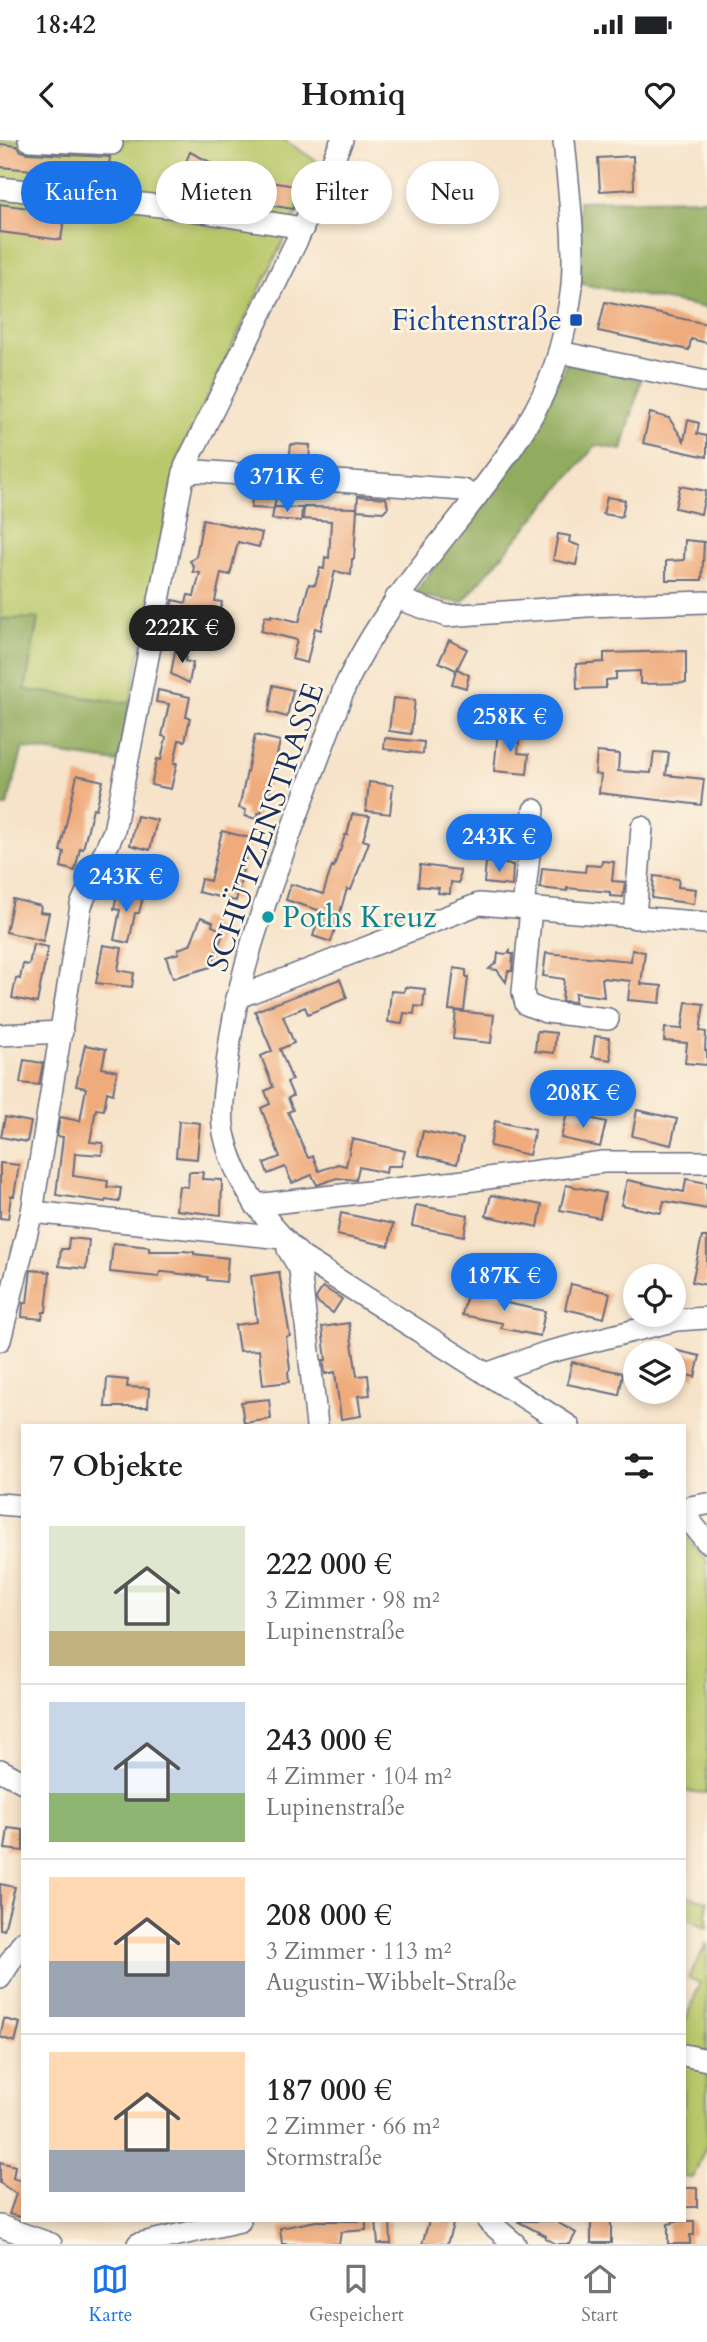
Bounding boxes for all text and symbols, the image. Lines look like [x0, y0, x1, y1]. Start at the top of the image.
text: 18:42 [35, 7, 96, 42]
text: Homiq [301, 73, 406, 117]
icon: back [28, 76, 66, 114]
icon: heart [641, 76, 679, 114]
chip: Kaufen [21, 161, 142, 224]
chip: Mieten [156, 161, 277, 224]
chip: Filter [291, 161, 392, 224]
chip: Neu [406, 161, 499, 224]
place label: Fichtenstraße [391, 300, 562, 341]
marker: Fichtenstraße [568, 312, 584, 328]
pin: 371K € [230, 454, 344, 514]
text: 371K € [250, 461, 324, 492]
pin: 222K € [125, 606, 239, 665]
text: 222K € [145, 612, 219, 643]
street label: SCHÜTZENSTRASSE [197, 677, 334, 977]
pin: 258K € [453, 694, 567, 754]
text: 258K € [473, 701, 547, 732]
pin: 243K € [442, 814, 556, 874]
text: 243K € [462, 821, 536, 852]
pin: 243K € [69, 854, 183, 914]
text: 243K € [89, 861, 163, 892]
place label: Poths Kreuz [282, 897, 437, 938]
marker: Poths Kreuz [260, 909, 276, 925]
pin: 208K € [526, 1070, 640, 1130]
text: 208K € [546, 1077, 620, 1108]
pin: 187K € [447, 1254, 561, 1313]
text: 187K € [467, 1260, 541, 1291]
map controls [623, 1264, 686, 1404]
button: locate [623, 1264, 686, 1327]
button: layers [623, 1341, 686, 1404]
text: 7 Objekte [49, 1446, 183, 1487]
icon: filters [620, 1447, 658, 1485]
text: 222 000 € [266, 1544, 392, 1585]
icon: home [105, 1554, 189, 1638]
text: 3 Zimmer · 98 m² [266, 1585, 440, 1616]
text: Lupinenstraße [266, 1616, 405, 1647]
text: 243 000 € [266, 1720, 392, 1761]
icon: home [105, 1730, 189, 1814]
text: 4 Zimmer · 104 m² [266, 1761, 451, 1792]
text: Lupinenstraße [266, 1792, 405, 1823]
text: 208 000 € [266, 1895, 392, 1936]
icon: home [105, 1905, 189, 1989]
text: 3 Zimmer · 113 m² [266, 1936, 451, 1967]
text: Augustin-Wibbelt-Straße [266, 1967, 517, 1998]
text: 187 000 € [266, 2070, 392, 2111]
icon: home [105, 2080, 189, 2164]
text: 2 Zimmer · 66 m² [266, 2111, 440, 2142]
text: Stormstraße [266, 2142, 383, 2173]
tab: Karte [88, 2260, 132, 2328]
tab: Gespeichert [309, 2260, 404, 2328]
tab: Start [581, 2260, 619, 2328]

